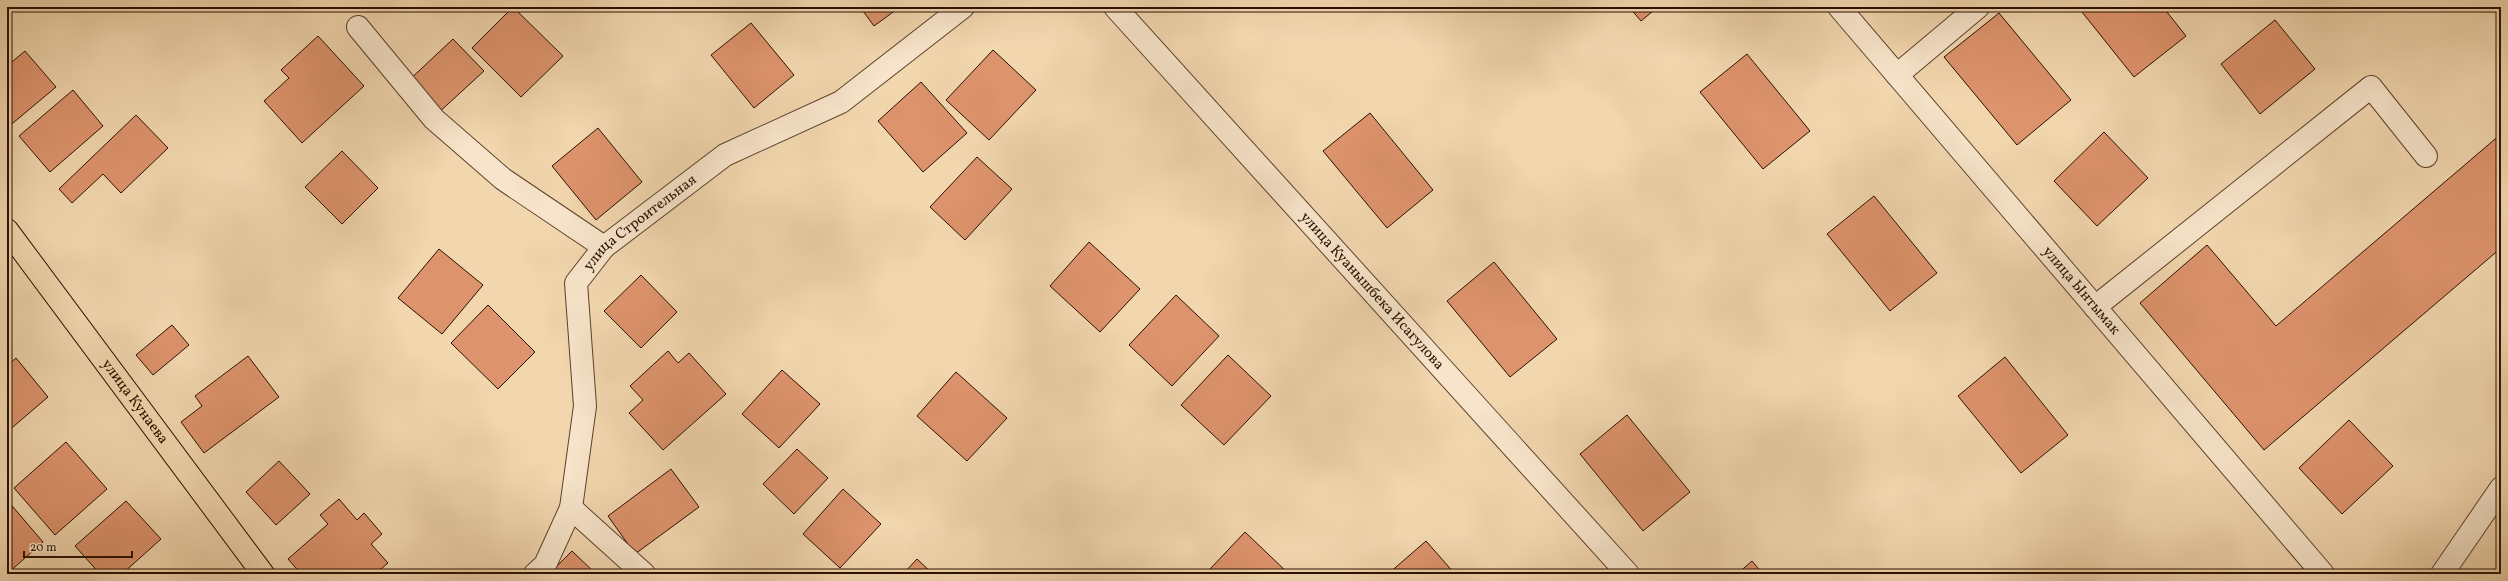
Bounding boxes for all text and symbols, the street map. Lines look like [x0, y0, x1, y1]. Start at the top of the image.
street label: улица Строительная [579, 170, 701, 275]
street label: улица Куанышбека Исагулова [1295, 207, 1449, 375]
street label: улица Ынтымак [2037, 242, 2125, 340]
street label: улица Кунаева [96, 355, 173, 448]
scale bar [24, 533, 132, 559]
text: 20 m [30, 540, 57, 556]

